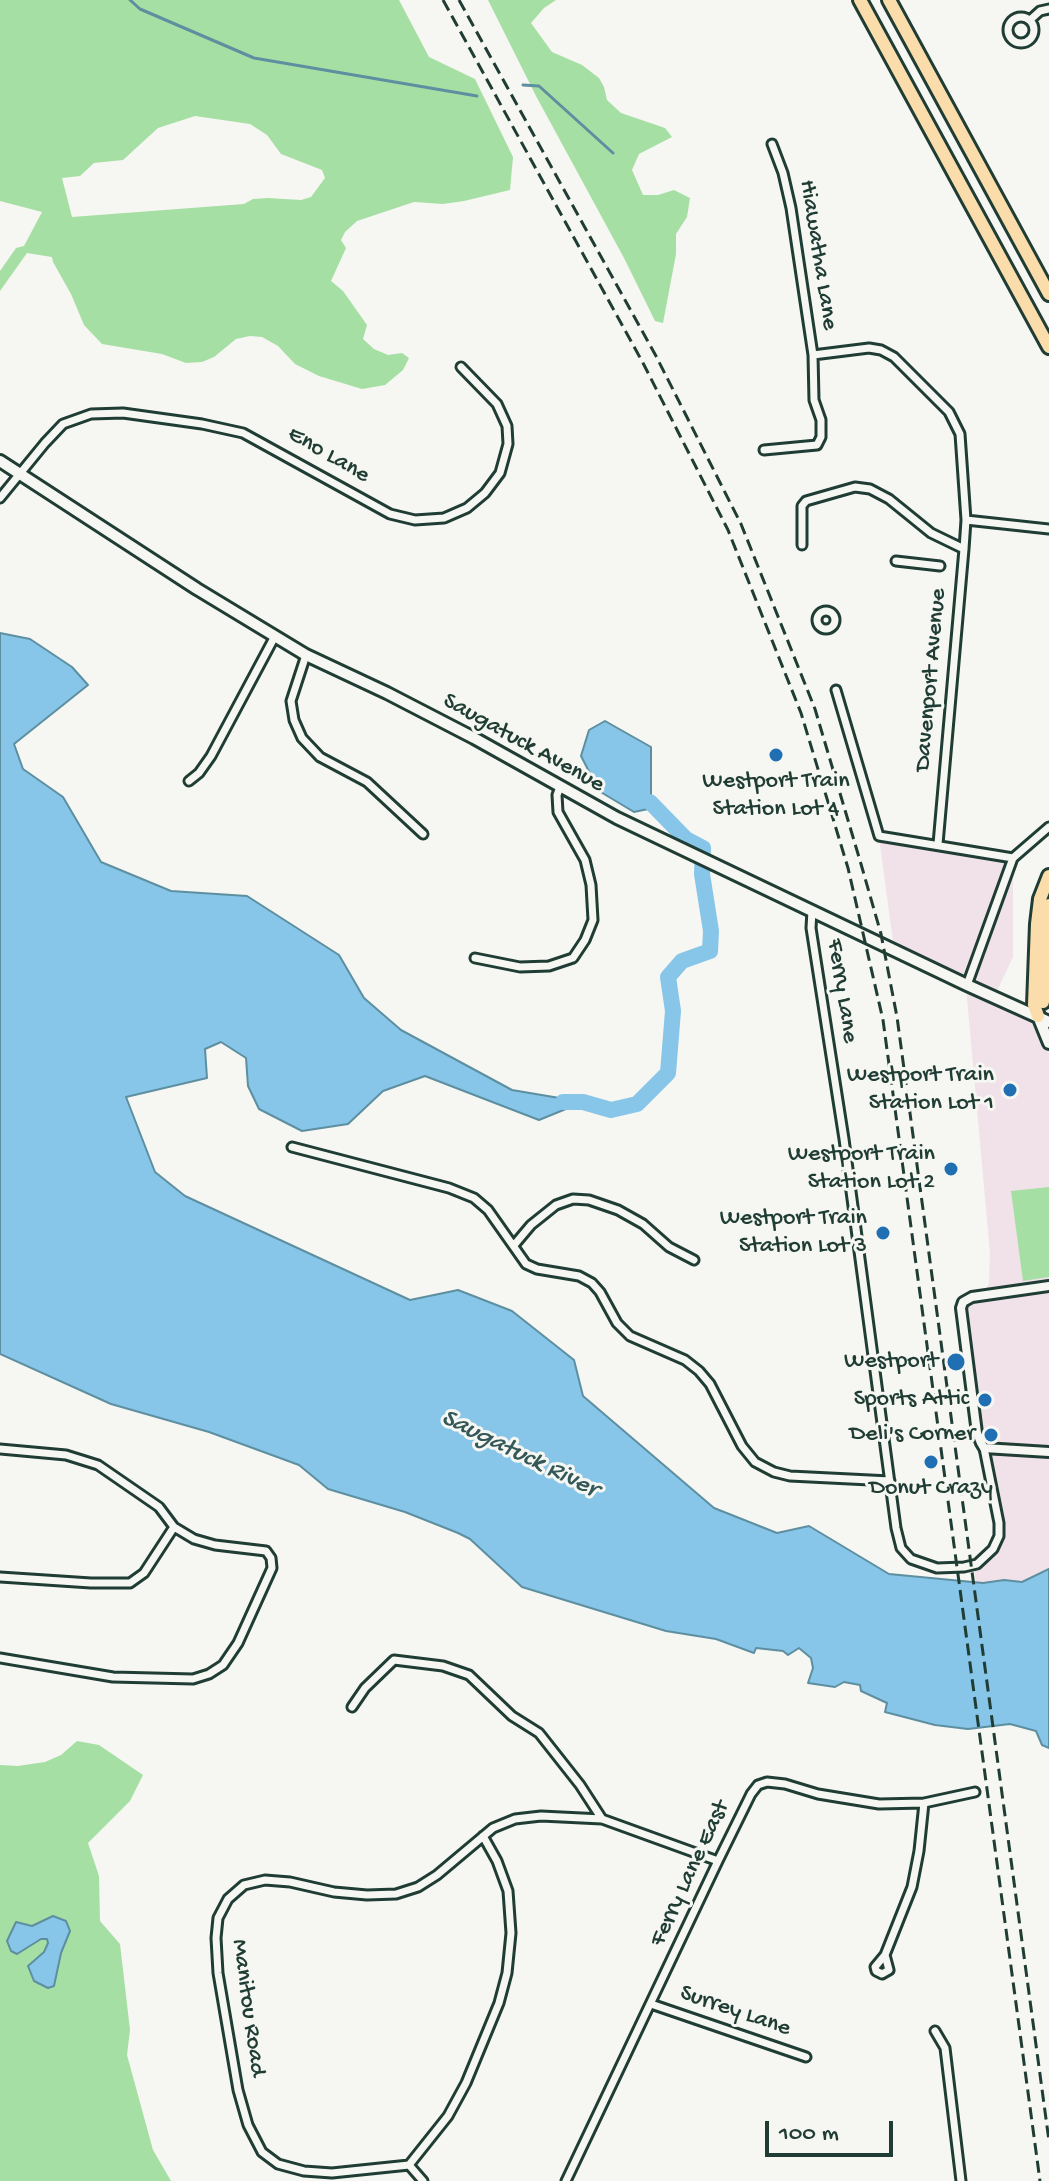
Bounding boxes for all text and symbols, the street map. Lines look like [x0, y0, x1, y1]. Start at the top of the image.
street label: Hiawatha Lane [791, 178, 843, 332]
street label: Eno Lane [282, 421, 374, 491]
street label: Davenport Avenue [910, 587, 954, 773]
street label: Saugatuck Avenue [437, 688, 609, 800]
marker: Westport Train Station Lot 4 [767, 746, 785, 764]
place label: Westport Train Station Lot 4 [702, 768, 850, 824]
street label: Ferry Lane [819, 937, 863, 1045]
place label: Westport Train Station Lot 1 [847, 1062, 994, 1118]
marker: Westport Train Station Lot 1 [1001, 1081, 1019, 1099]
place label: Westport Train Station Lot 2 [788, 1141, 935, 1197]
marker: Westport Train Station Lot 2 [942, 1160, 960, 1178]
place label: Westport Train Station Lot 3 [720, 1205, 867, 1261]
marker: Westport Train Station Lot 3 [874, 1224, 892, 1242]
place label: Westport [844, 1348, 938, 1376]
marker: Westport [945, 1351, 967, 1373]
place label: Sports Attic [854, 1386, 969, 1414]
marker: Sports Attic [976, 1391, 994, 1409]
water label: Saugatuck River [435, 1404, 603, 1506]
place label: Deli's Corner [850, 1421, 975, 1449]
marker: Deli's Corner [982, 1426, 1000, 1444]
marker: Donut Crazy [922, 1453, 940, 1471]
place label: Donut Crazy [869, 1475, 993, 1503]
street label: Ferry Lane East [645, 1796, 737, 1952]
street label: Manitou Road [223, 1938, 271, 2078]
street label: Surrey Lane [676, 1980, 794, 2044]
scale bar [769, 2105, 897, 2155]
text: 100 m [779, 2120, 839, 2149]

